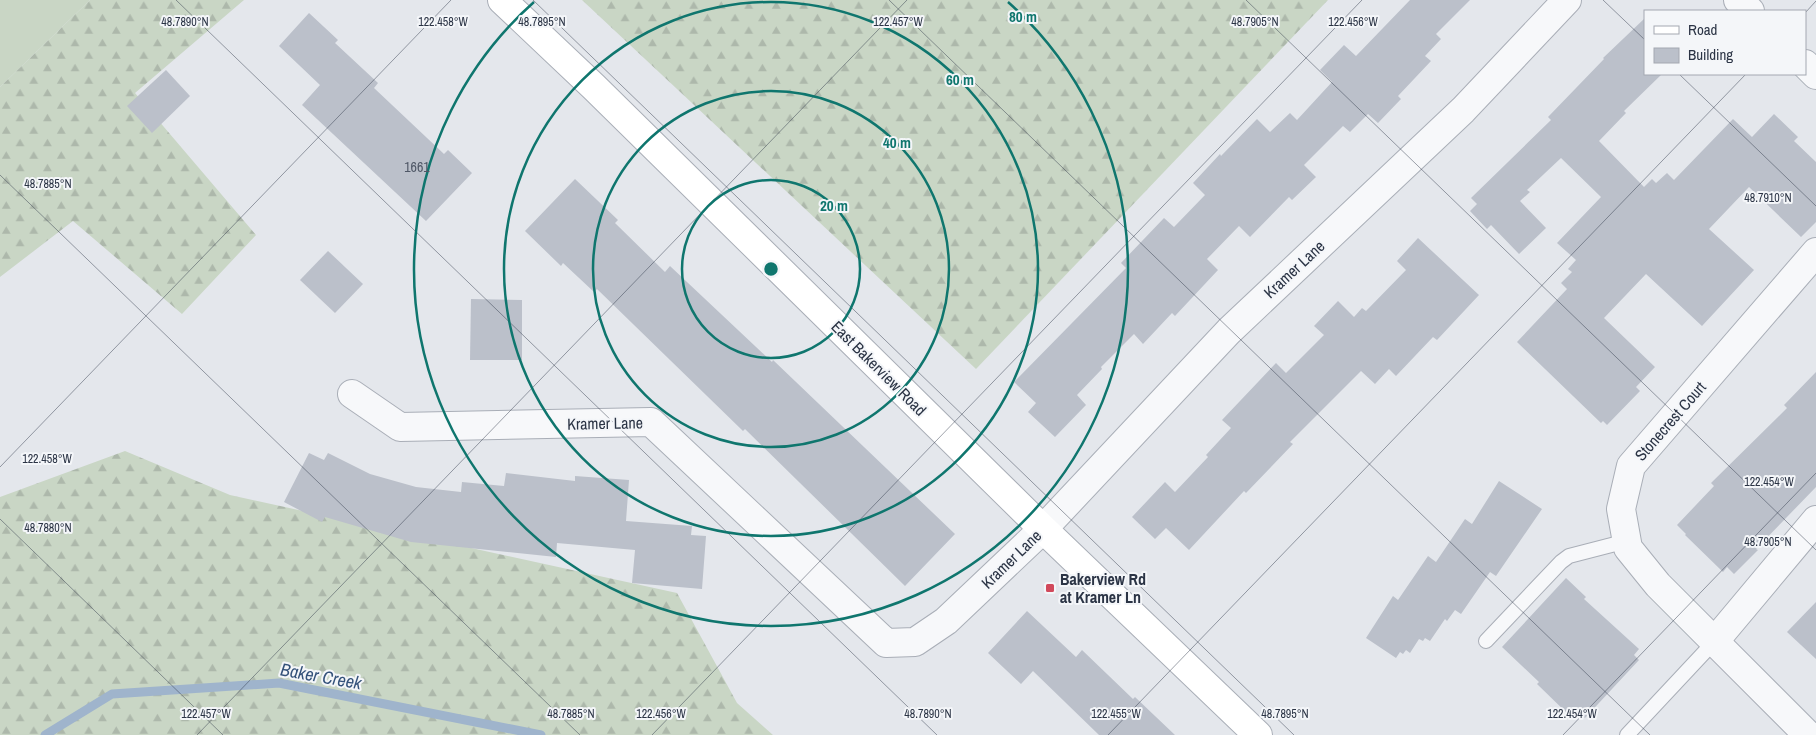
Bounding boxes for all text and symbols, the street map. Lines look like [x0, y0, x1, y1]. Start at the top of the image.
text: 80 m [1009, 6, 1037, 27]
legend [1644, 10, 1806, 75]
text: 48.7890°N [161, 14, 209, 30]
text: 122.458°W [418, 14, 469, 30]
text: 48.7895°N [518, 14, 566, 30]
text: 122.457°W [873, 14, 924, 30]
text: 48.7905°N [1231, 14, 1279, 30]
text: 122.456°W [1328, 14, 1379, 30]
text: Road [1688, 19, 1717, 40]
text: Building [1688, 44, 1733, 65]
text: 60 m [946, 69, 974, 90]
text: 40 m [883, 132, 911, 153]
house number: 1661 [404, 158, 430, 176]
text: 48.7885°N [24, 176, 72, 192]
text: 48.7910°N [1744, 190, 1792, 206]
text: 20 m [820, 195, 848, 216]
street label: Kramer Lane [1259, 235, 1329, 303]
centre of rings [762, 260, 780, 278]
street label: East Bakerview Road [827, 316, 931, 420]
street label: Stonecrest Court [1629, 376, 1711, 465]
street label: Kramer Lane [567, 411, 643, 435]
text: 122.458°W [22, 451, 73, 467]
text: 122.454°W [1744, 474, 1795, 490]
text: 48.7880°N [24, 520, 72, 536]
street label: Kramer Lane [976, 525, 1046, 593]
text: 48.7905°N [1744, 534, 1792, 550]
place label: Bakerview Rd at Kramer Ln [1060, 568, 1146, 608]
marker: Bakerview Rd at Kramer Ln [1044, 582, 1056, 594]
water label: Baker Creek [278, 657, 364, 696]
text: 122.457°W [181, 706, 232, 722]
text: 48.7885°N [547, 706, 595, 722]
text: 122.456°W [636, 706, 687, 722]
text: 48.7890°N [904, 706, 952, 722]
text: 122.455°W [1091, 706, 1142, 722]
text: 48.7895°N [1261, 706, 1309, 722]
text: 122.454°W [1547, 706, 1598, 722]

